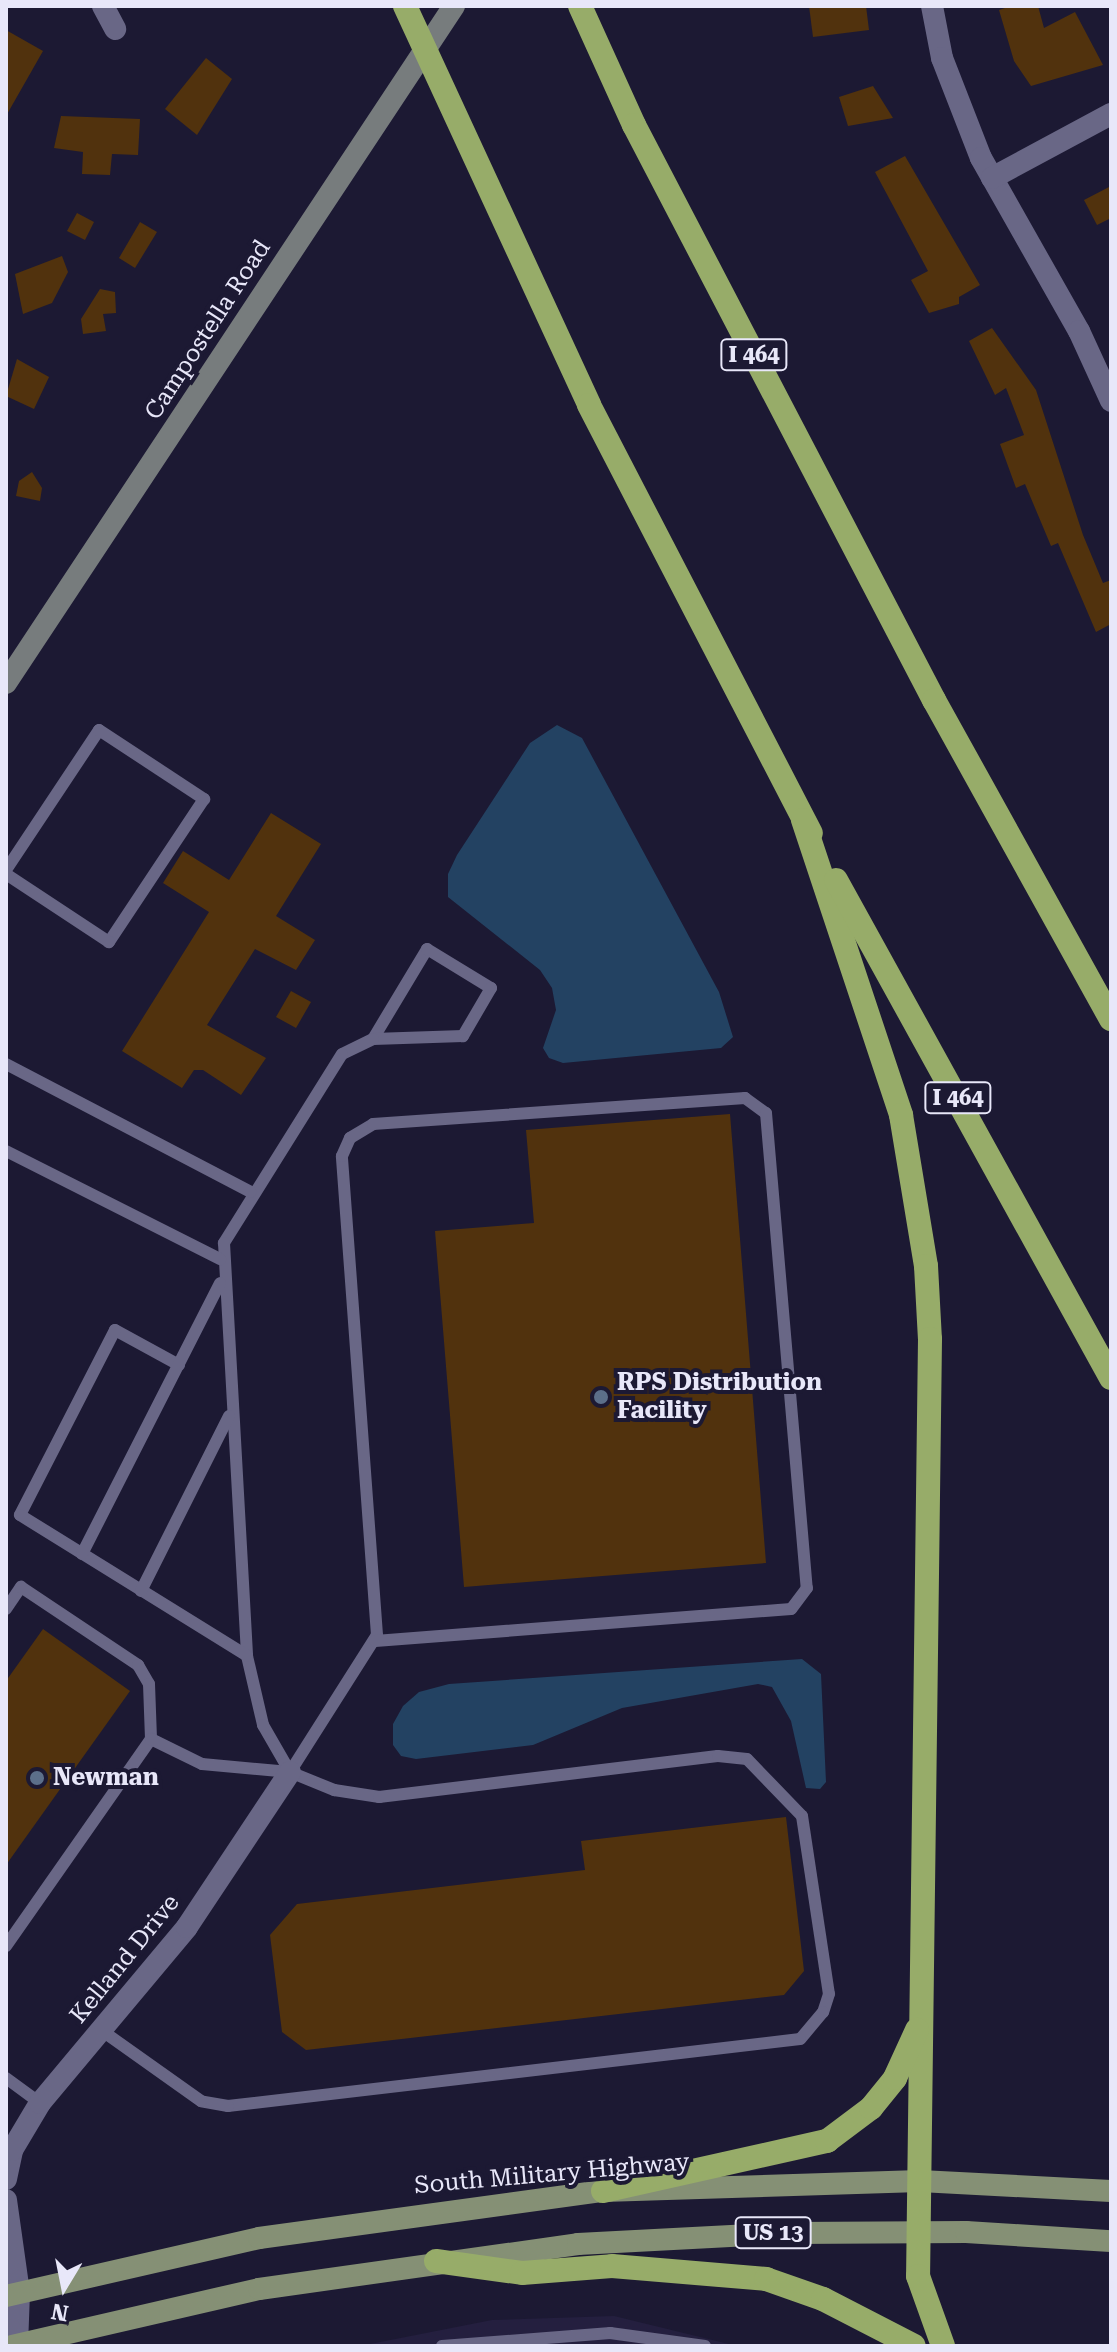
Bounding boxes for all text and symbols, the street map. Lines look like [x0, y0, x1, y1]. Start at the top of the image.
street label: Campostella Road [139, 235, 277, 425]
road number: I 464 [720, 337, 788, 373]
road number: I 464 [924, 1080, 992, 1116]
place label: RPS Distribution Facility [617, 1369, 822, 1425]
marker: RPS Distribution Facility [592, 1388, 610, 1406]
place label: Newman [53, 1764, 159, 1792]
marker: Newman [28, 1769, 46, 1787]
street label: Kelland Drive [64, 1889, 186, 2029]
street label: South Military Highway [413, 2148, 691, 2200]
road number: US 13 [733, 2215, 813, 2251]
north arrow [24, 2248, 104, 2328]
text: N [49, 2298, 70, 2326]

